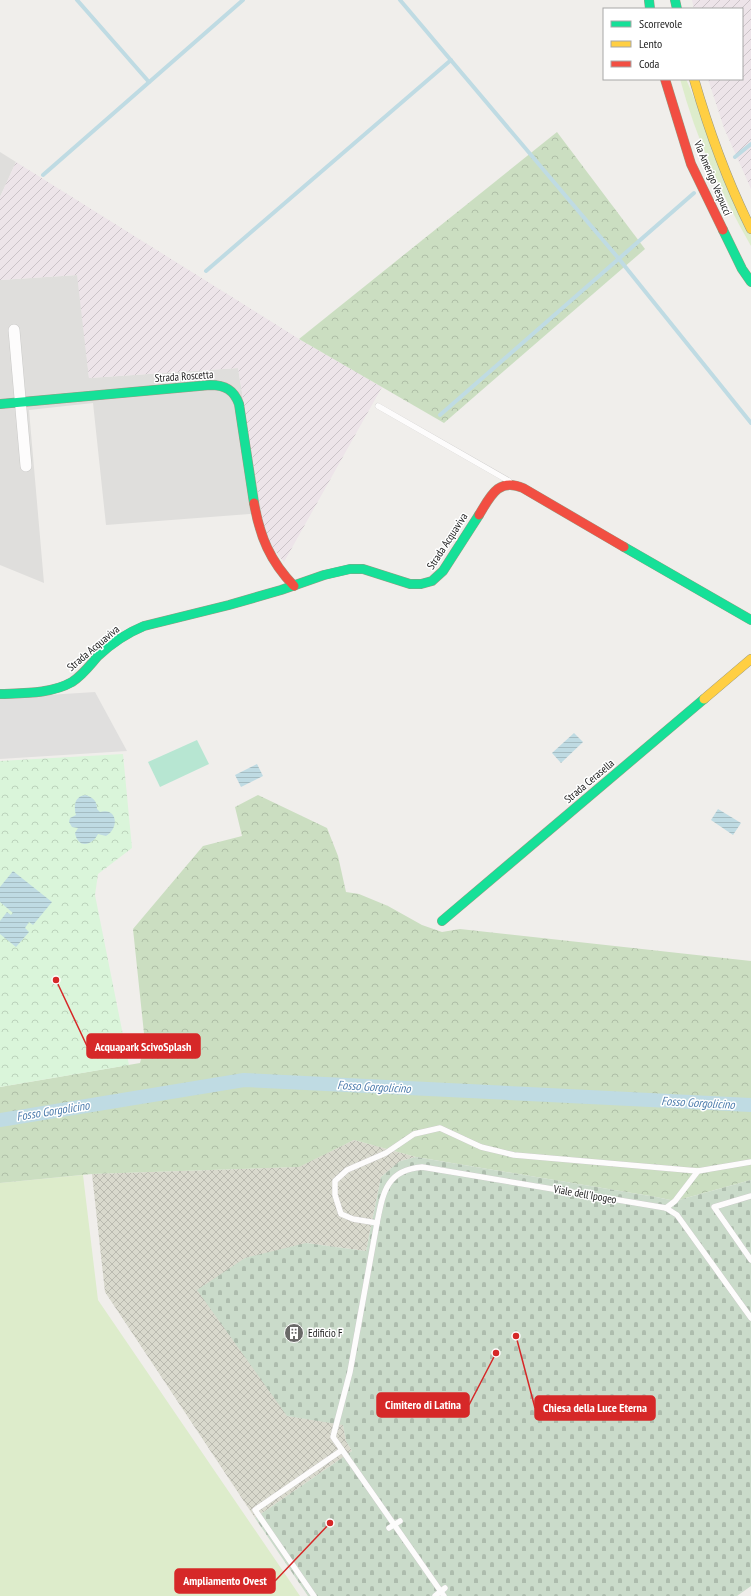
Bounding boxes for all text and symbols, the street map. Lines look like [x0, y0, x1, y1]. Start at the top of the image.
legend [603, 8, 743, 80]
text: Scorrevole [639, 16, 682, 31]
text: Lento [639, 36, 662, 51]
text: Coda [639, 56, 660, 71]
street label: Via Amerigo Vespucci [690, 137, 735, 218]
street label: Strada Roscetta [154, 367, 214, 385]
street label: Strada Acquaviva [424, 510, 470, 572]
street label: Strada Acquaviva [64, 622, 122, 674]
street label: Strada Cerasella [561, 756, 617, 806]
callout: Acquapark ScivoSplash [87, 1034, 200, 1058]
text: Acquapark ScivoSplash [94, 1039, 191, 1054]
water label: Fosso Gorgolicino [337, 1077, 412, 1096]
water label: Fosso Gorgolicino [661, 1093, 736, 1112]
water label: Fosso Gorgolicino [15, 1097, 91, 1124]
street label: Viale dell'Ipogeo [551, 1181, 618, 1206]
building icon: Edificio F [283, 1322, 305, 1344]
place label: Edificio F [308, 1326, 343, 1340]
callout: Cimitero di Latina [377, 1393, 469, 1417]
callout: Chiesa della Luce Eterna [535, 1396, 655, 1420]
text: Cimitero di Latina [385, 1397, 461, 1412]
text: Chiesa della Luce Eterna [543, 1400, 647, 1415]
callout: Ampliamento Ovest [175, 1569, 275, 1593]
text: Ampliamento Ovest [182, 1573, 267, 1588]

